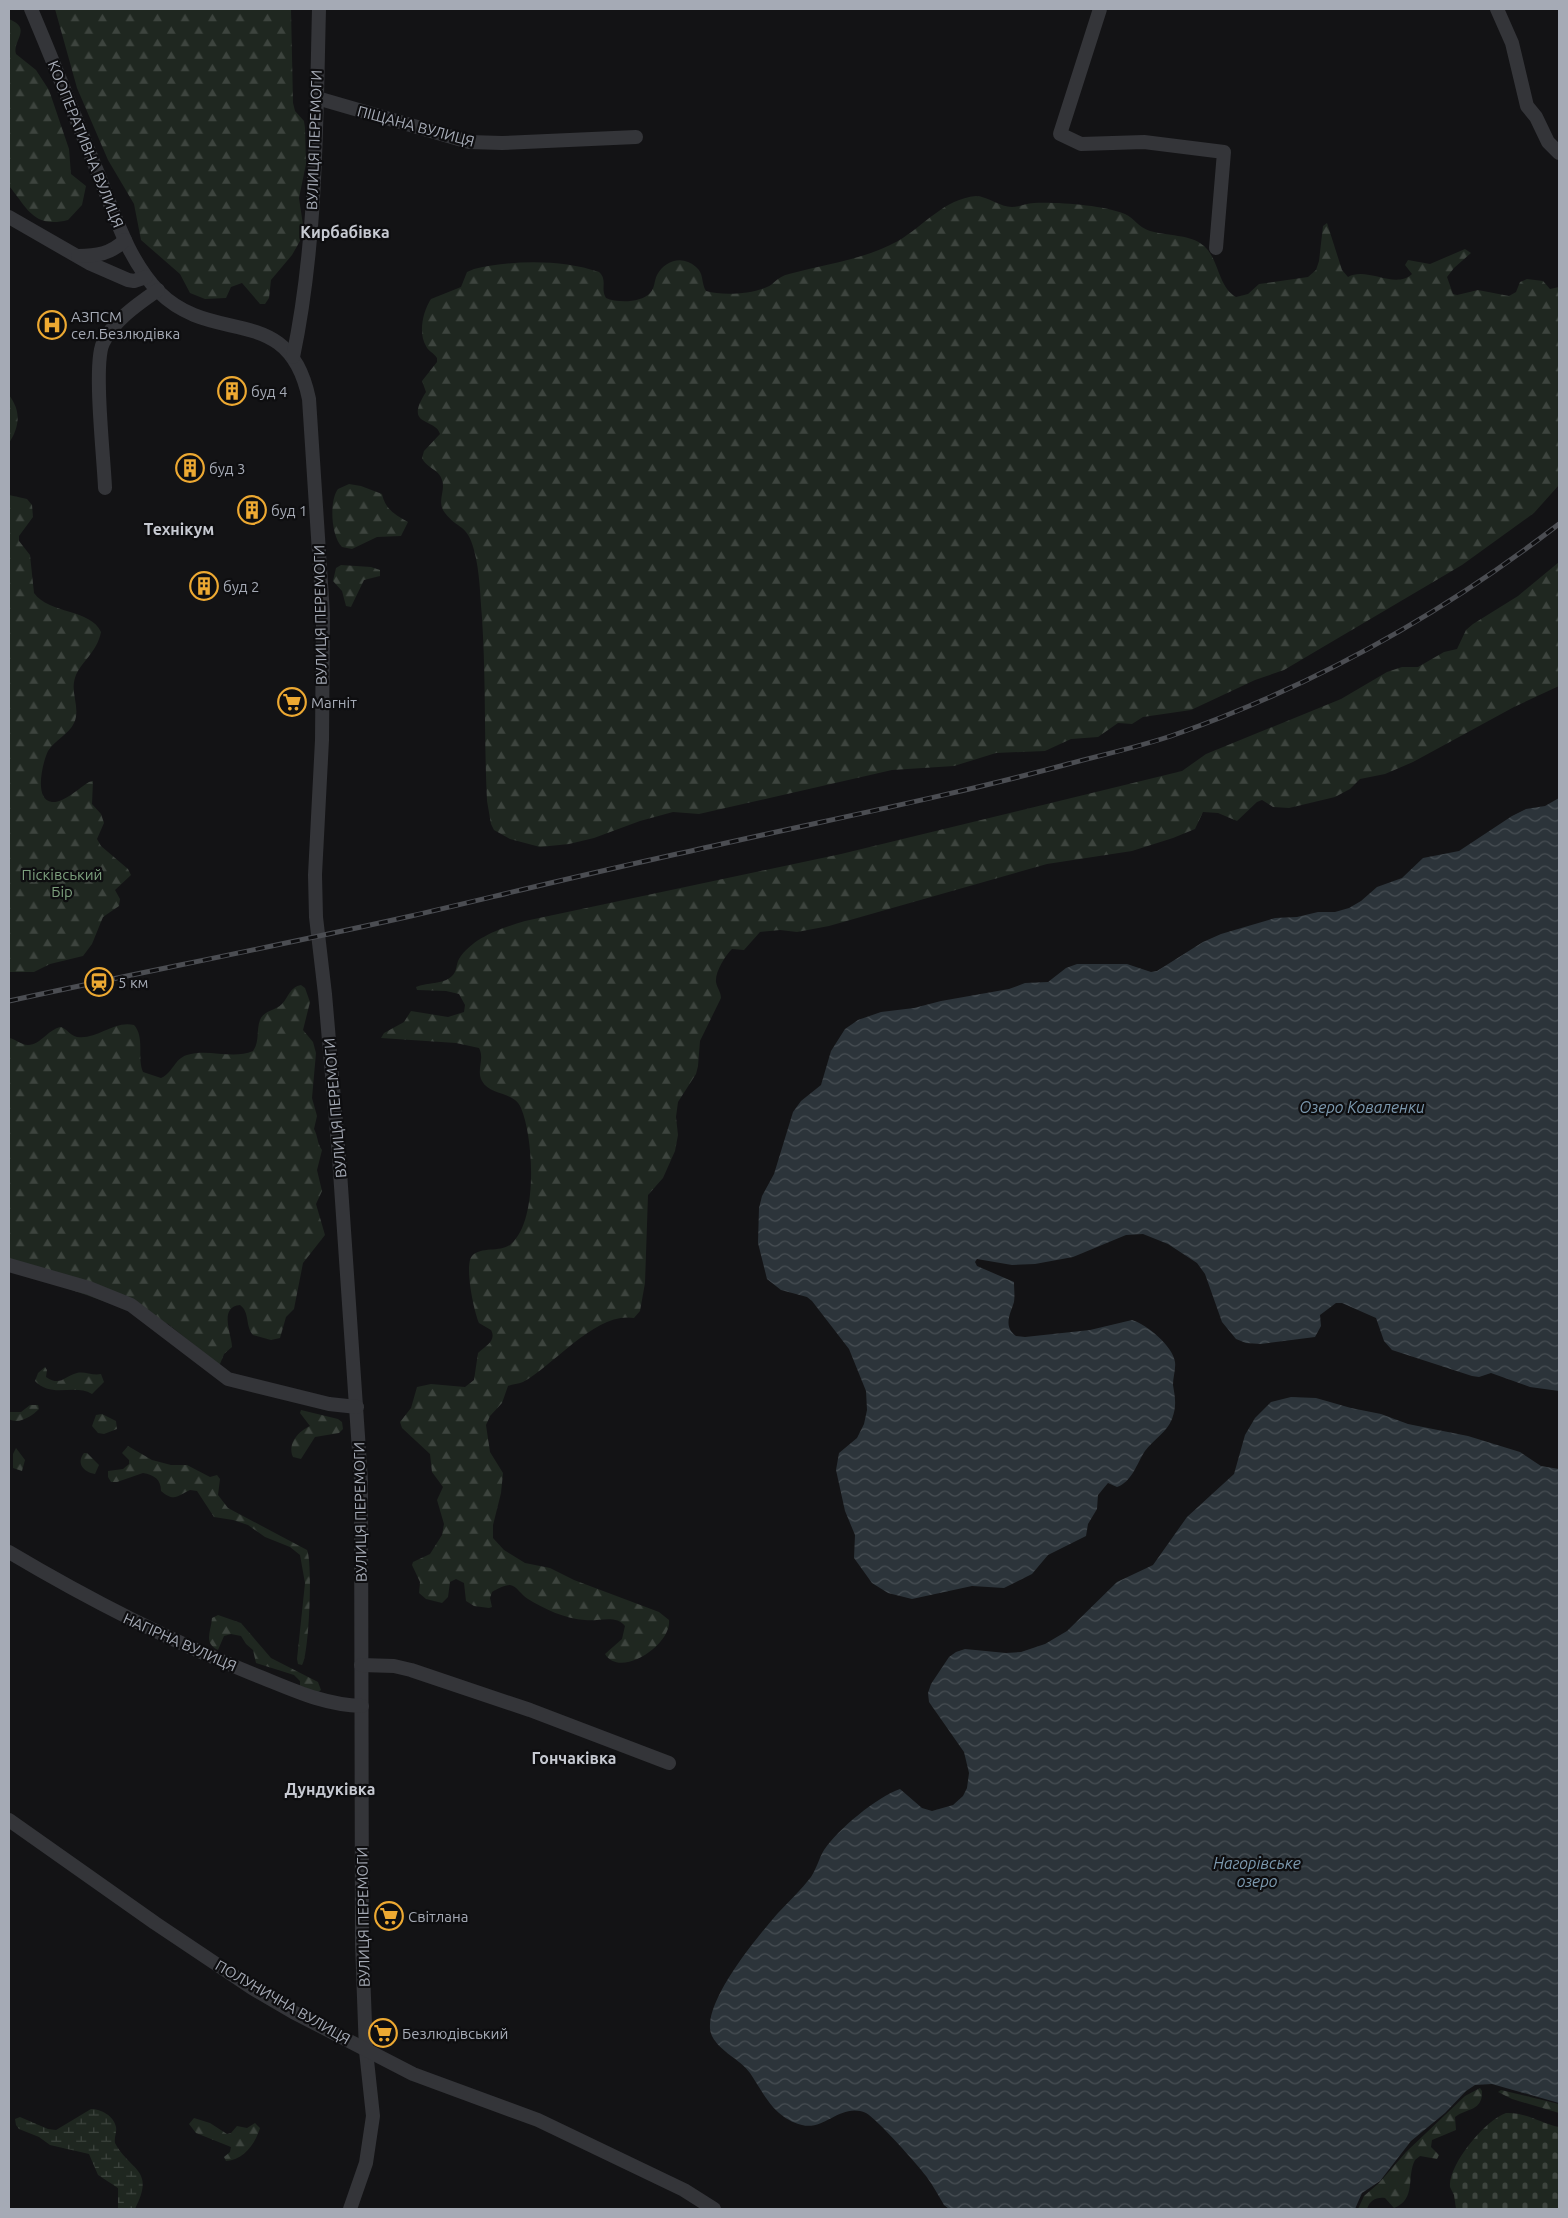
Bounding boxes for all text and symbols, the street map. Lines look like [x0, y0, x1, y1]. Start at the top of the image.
street label: КООПЕРАТИВНА ВУЛИЦЯ [45, 58, 127, 230]
street label: ВУЛИЦЯ ПЕРЕМОГИ [303, 70, 325, 210]
street label: ПІЩАНА ВУЛИЦЯ [355, 102, 477, 150]
district label: Кирбабівка [300, 223, 390, 241]
place label: АЗПСМ сел.Безлюдівка [71, 308, 180, 342]
hospital icon: АЗПСМ сел.Безлюдівка [37, 310, 67, 340]
building icon: буд 4 [217, 376, 247, 406]
place label: буд 4 [251, 383, 287, 400]
building icon: буд 3 [175, 453, 205, 483]
place label: буд 3 [209, 460, 245, 477]
building icon: буд 1 [237, 495, 267, 525]
place label: буд 1 [271, 502, 307, 519]
district label: Технікум [144, 520, 214, 538]
street label: ВУЛИЦЯ ПЕРЕМОГИ [310, 545, 330, 685]
building icon: буд 2 [189, 571, 219, 601]
place label: буд 2 [223, 578, 259, 595]
supermarket icon: Магніт [277, 687, 307, 717]
place label: Магніт [311, 694, 357, 711]
park label: Пісківський Бір [22, 866, 102, 900]
station icon: 5 км [84, 967, 114, 997]
place label: 5 км [118, 974, 149, 991]
street label: ВУЛИЦЯ ПЕРЕМОГИ [320, 1037, 350, 1179]
water label: Озеро Коваленки [1299, 1098, 1425, 1116]
street label: ВУЛИЦЯ ПЕРЕМОГИ [350, 1442, 370, 1582]
street label: НАГІРНА ВУЛИЦЯ [121, 1609, 239, 1675]
district label: Гончаківка [531, 1749, 617, 1767]
district label: Дундуківка [285, 1780, 375, 1798]
street label: ВУЛИЦЯ ПЕРЕМОГИ [353, 1847, 373, 1987]
water label: Нагорівське озеро [1213, 1854, 1301, 1890]
supermarket icon: Світлана [374, 1901, 404, 1931]
place label: Світлана [408, 1908, 468, 1925]
street label: ПОЛУНИЧНА ВУЛИЦЯ [213, 1956, 353, 2048]
supermarket icon: Безлюдівський [368, 2018, 398, 2048]
place label: Безлюдівський [402, 2025, 508, 2042]

